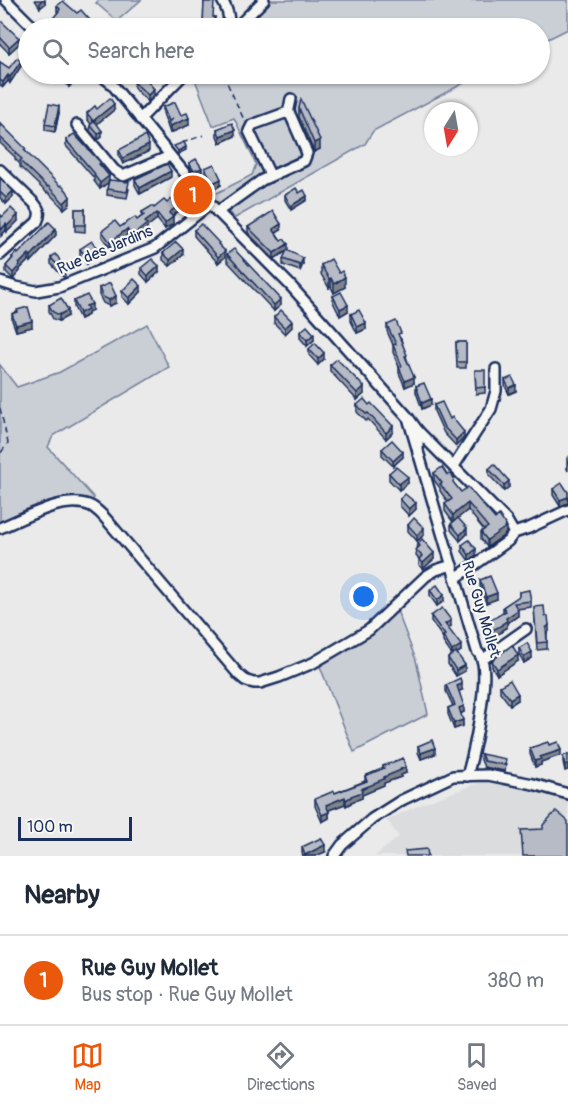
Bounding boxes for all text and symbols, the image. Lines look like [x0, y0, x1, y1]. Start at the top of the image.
search box [18, 18, 550, 84]
icon: search [39, 35, 72, 68]
text: Search here [87, 37, 194, 65]
north arrow [424, 102, 478, 156]
pin: 1 [174, 172, 212, 218]
street label: Rue des Jardins [54, 221, 156, 279]
street label: Rue Guy Mollet [457, 558, 505, 660]
your location [349, 582, 378, 611]
scale bar [18, 814, 132, 842]
text: 100 m [27, 817, 73, 837]
text: Nearby [24, 879, 100, 911]
text: Rue Guy Mollet [81, 954, 218, 982]
text: 1 [40, 968, 47, 993]
text: 380 m [487, 968, 544, 993]
text: Bus stop · Rue Guy Mollet [81, 982, 293, 1007]
tab: Map [71, 1039, 104, 1095]
tab: Directions [247, 1039, 315, 1095]
tab: Saved [457, 1039, 497, 1095]

